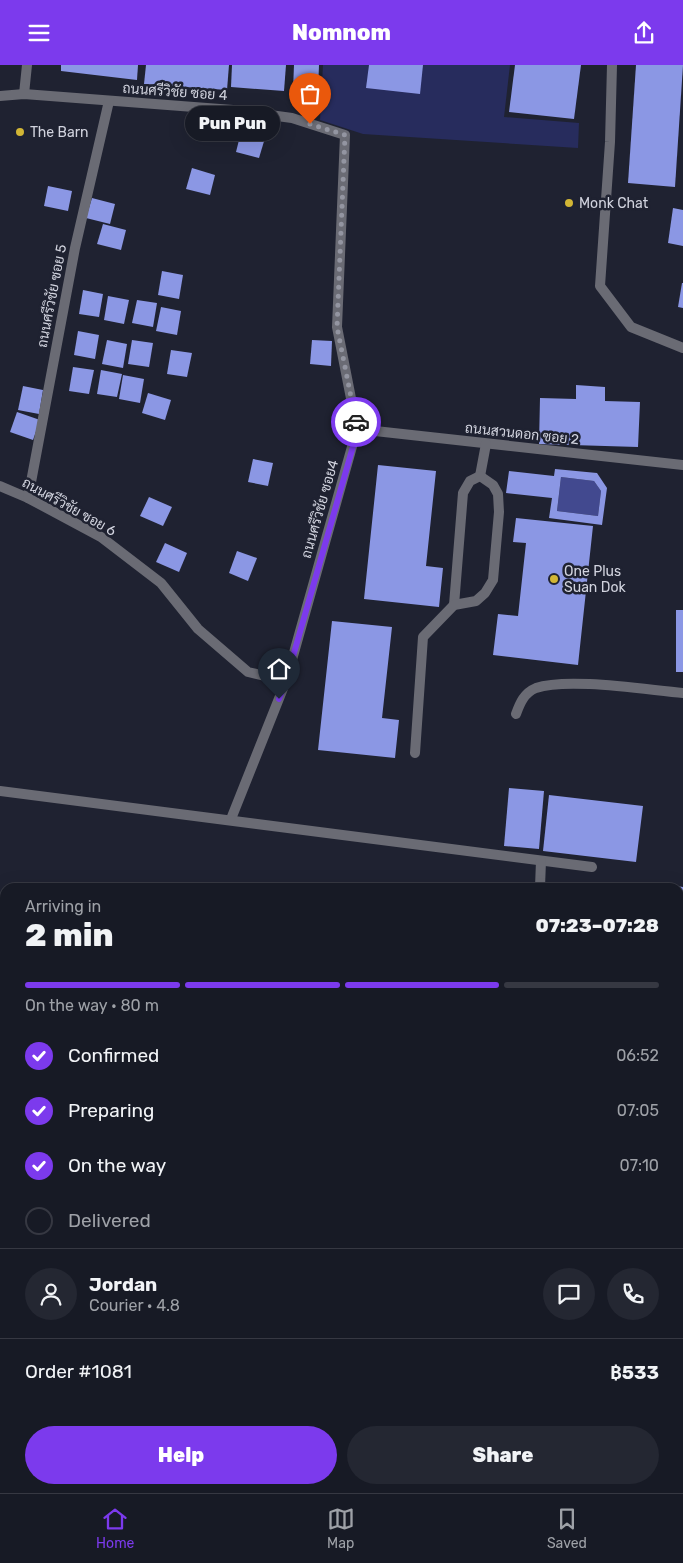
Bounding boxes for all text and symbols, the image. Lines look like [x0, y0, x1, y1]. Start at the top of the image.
icon: menu [25, 19, 53, 47]
text: Nomnom [292, 19, 391, 46]
icon: share [630, 19, 658, 47]
pin [289, 73, 331, 124]
street label: ถนนศรีวิชัย ซอย 4 [122, 79, 228, 104]
icon: bag [296, 80, 324, 108]
callout: Pun Pun [185, 107, 280, 141]
text: Pun Pun [199, 114, 266, 133]
place label: The Barn [30, 124, 89, 141]
marker: The Barn [14, 126, 26, 138]
place label: Monk Chat [579, 195, 649, 212]
marker: Monk Chat [563, 197, 575, 209]
street label: ถนนศรีวิชัย ซอย 5 [33, 243, 70, 349]
courier [331, 397, 381, 447]
icon: car [342, 408, 370, 436]
street label: ถนนสวนดอก ซอย 2 [464, 420, 580, 448]
street label: ถนนศรีวิชัย ซอย4 [297, 457, 342, 560]
street label: ถนนศรีวิชัย ซอย 6 [19, 473, 120, 540]
place label: One Plus Suan Dok [564, 563, 626, 596]
marker: One Plus Suan Dok [548, 573, 560, 585]
pin [258, 648, 300, 699]
icon: home [265, 655, 293, 683]
text: Arriving in [25, 897, 101, 916]
text: 07:23–07:28 [535, 914, 659, 937]
text: 2 min [25, 916, 114, 954]
text: On the way · 80 m [25, 996, 159, 1015]
icon: check [25, 1042, 53, 1070]
text: Confirmed [68, 1044, 159, 1067]
text: 06:52 [616, 1046, 659, 1065]
icon: check [25, 1097, 53, 1125]
text: Preparing [68, 1099, 154, 1122]
text: 07:05 [617, 1101, 659, 1120]
icon: check [25, 1152, 53, 1180]
text: On the way [68, 1154, 166, 1177]
text: 07:10 [620, 1156, 659, 1175]
text: Delivered [68, 1209, 151, 1232]
button: person [25, 1268, 77, 1320]
button: chat [543, 1268, 595, 1320]
button: phone [607, 1268, 659, 1320]
text: Jordan [89, 1273, 157, 1296]
text: Courier · 4.8 [89, 1296, 180, 1315]
text: Order #1081 [25, 1360, 132, 1383]
text: ฿533 [610, 1361, 659, 1384]
button: Help [25, 1426, 337, 1484]
button: Share [347, 1426, 659, 1484]
tab: Home [96, 1505, 134, 1552]
tab: Map [327, 1505, 355, 1552]
tab: Saved [547, 1505, 587, 1552]

